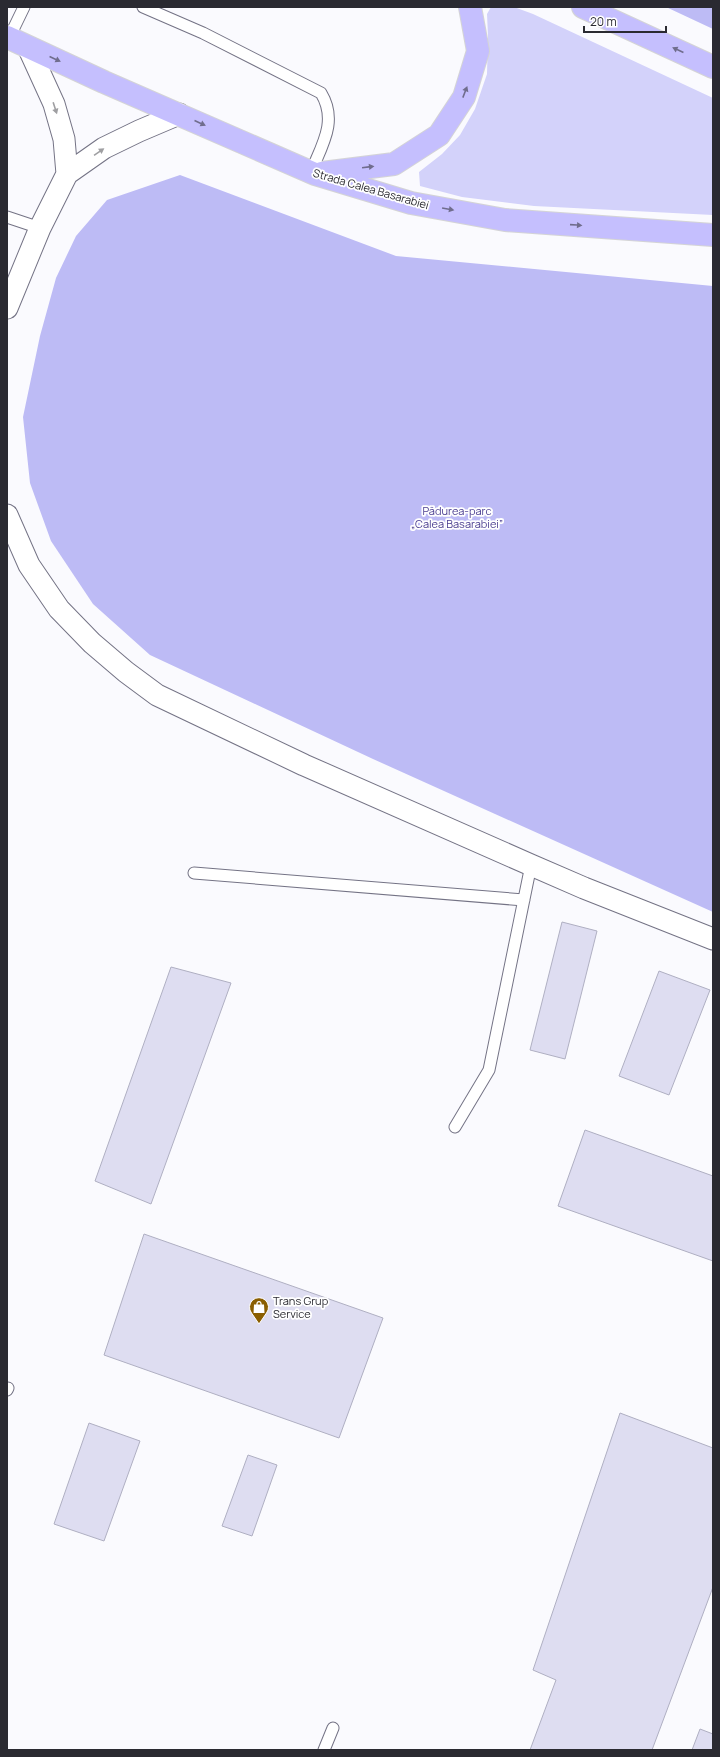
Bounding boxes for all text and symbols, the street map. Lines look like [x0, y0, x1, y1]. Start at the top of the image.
scale bar [584, 8, 666, 34]
text: 20 m [590, 13, 617, 30]
one-way arrow [671, 47, 683, 53]
one-way arrow [50, 56, 61, 62]
one-way arrow [462, 86, 468, 98]
one-way arrow [52, 102, 58, 114]
one-way arrow [194, 121, 206, 127]
one-way arrow [94, 148, 104, 156]
one-way arrow [362, 164, 374, 171]
street label: Strada Calea Basarabiei [312, 165, 431, 212]
one-way arrow [441, 207, 454, 213]
one-way arrow [570, 221, 582, 228]
park label: Pădurea-parc „Calea Basarabiei” [411, 503, 503, 531]
place label: Trans Grup Service [273, 1293, 329, 1321]
shop icon: Trans Grup Service [248, 1296, 270, 1324]

